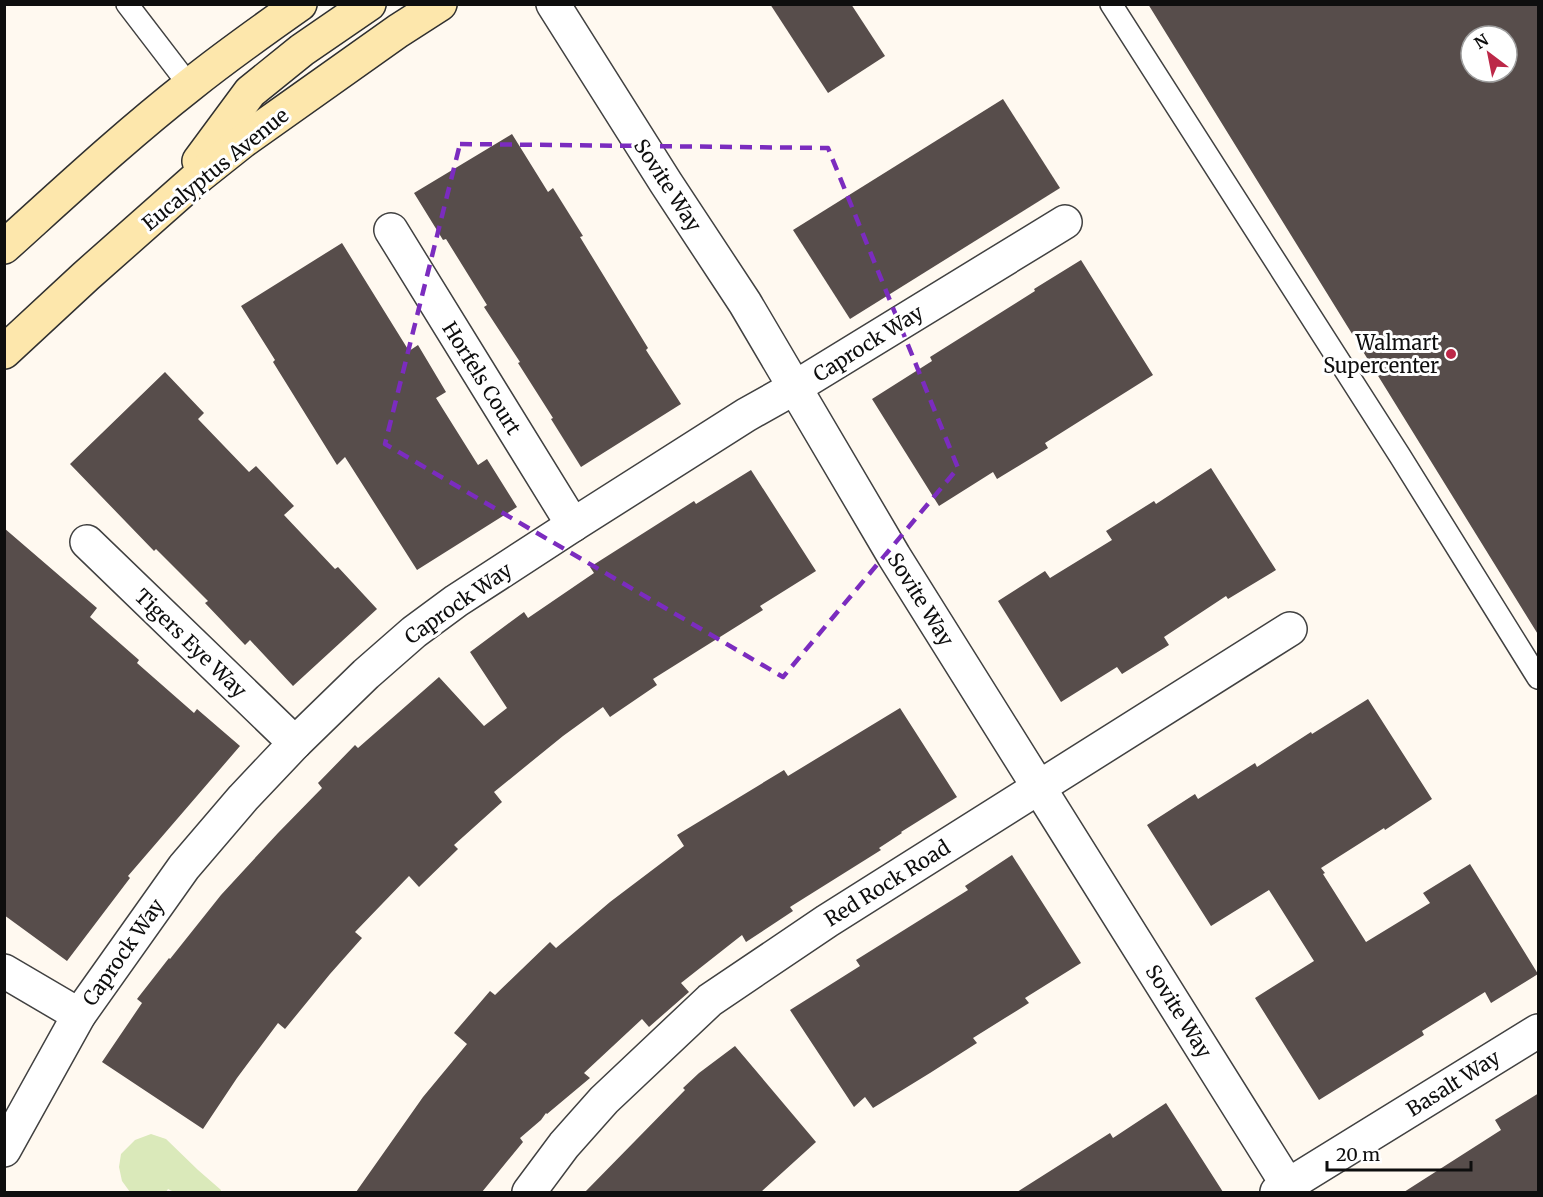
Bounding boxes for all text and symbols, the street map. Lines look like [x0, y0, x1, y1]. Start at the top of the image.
north arrow [1459, 24, 1519, 84]
text: N [1470, 29, 1492, 53]
street label: Eucalyptus Avenue [137, 102, 293, 236]
street label: Sovite Way [629, 134, 707, 236]
street label: Caprock Way [808, 299, 928, 387]
street label: Horfels Court [437, 317, 527, 439]
place label: Walmart Supercenter [1323, 330, 1439, 378]
marker: Walmart Supercenter [1444, 347, 1458, 361]
street label: Sovite Way [883, 548, 960, 650]
street label: Caprock Way [400, 557, 517, 649]
street label: Tigers Eye Way [130, 583, 252, 703]
street label: Red Rock Road [820, 834, 954, 932]
street label: Caprock Way [77, 893, 169, 1010]
street label: Sovite Way [1141, 960, 1218, 1062]
street label: Basalt Way [1402, 1044, 1505, 1122]
scale bar [1327, 1134, 1471, 1172]
text: 20 m [1336, 1143, 1380, 1166]

